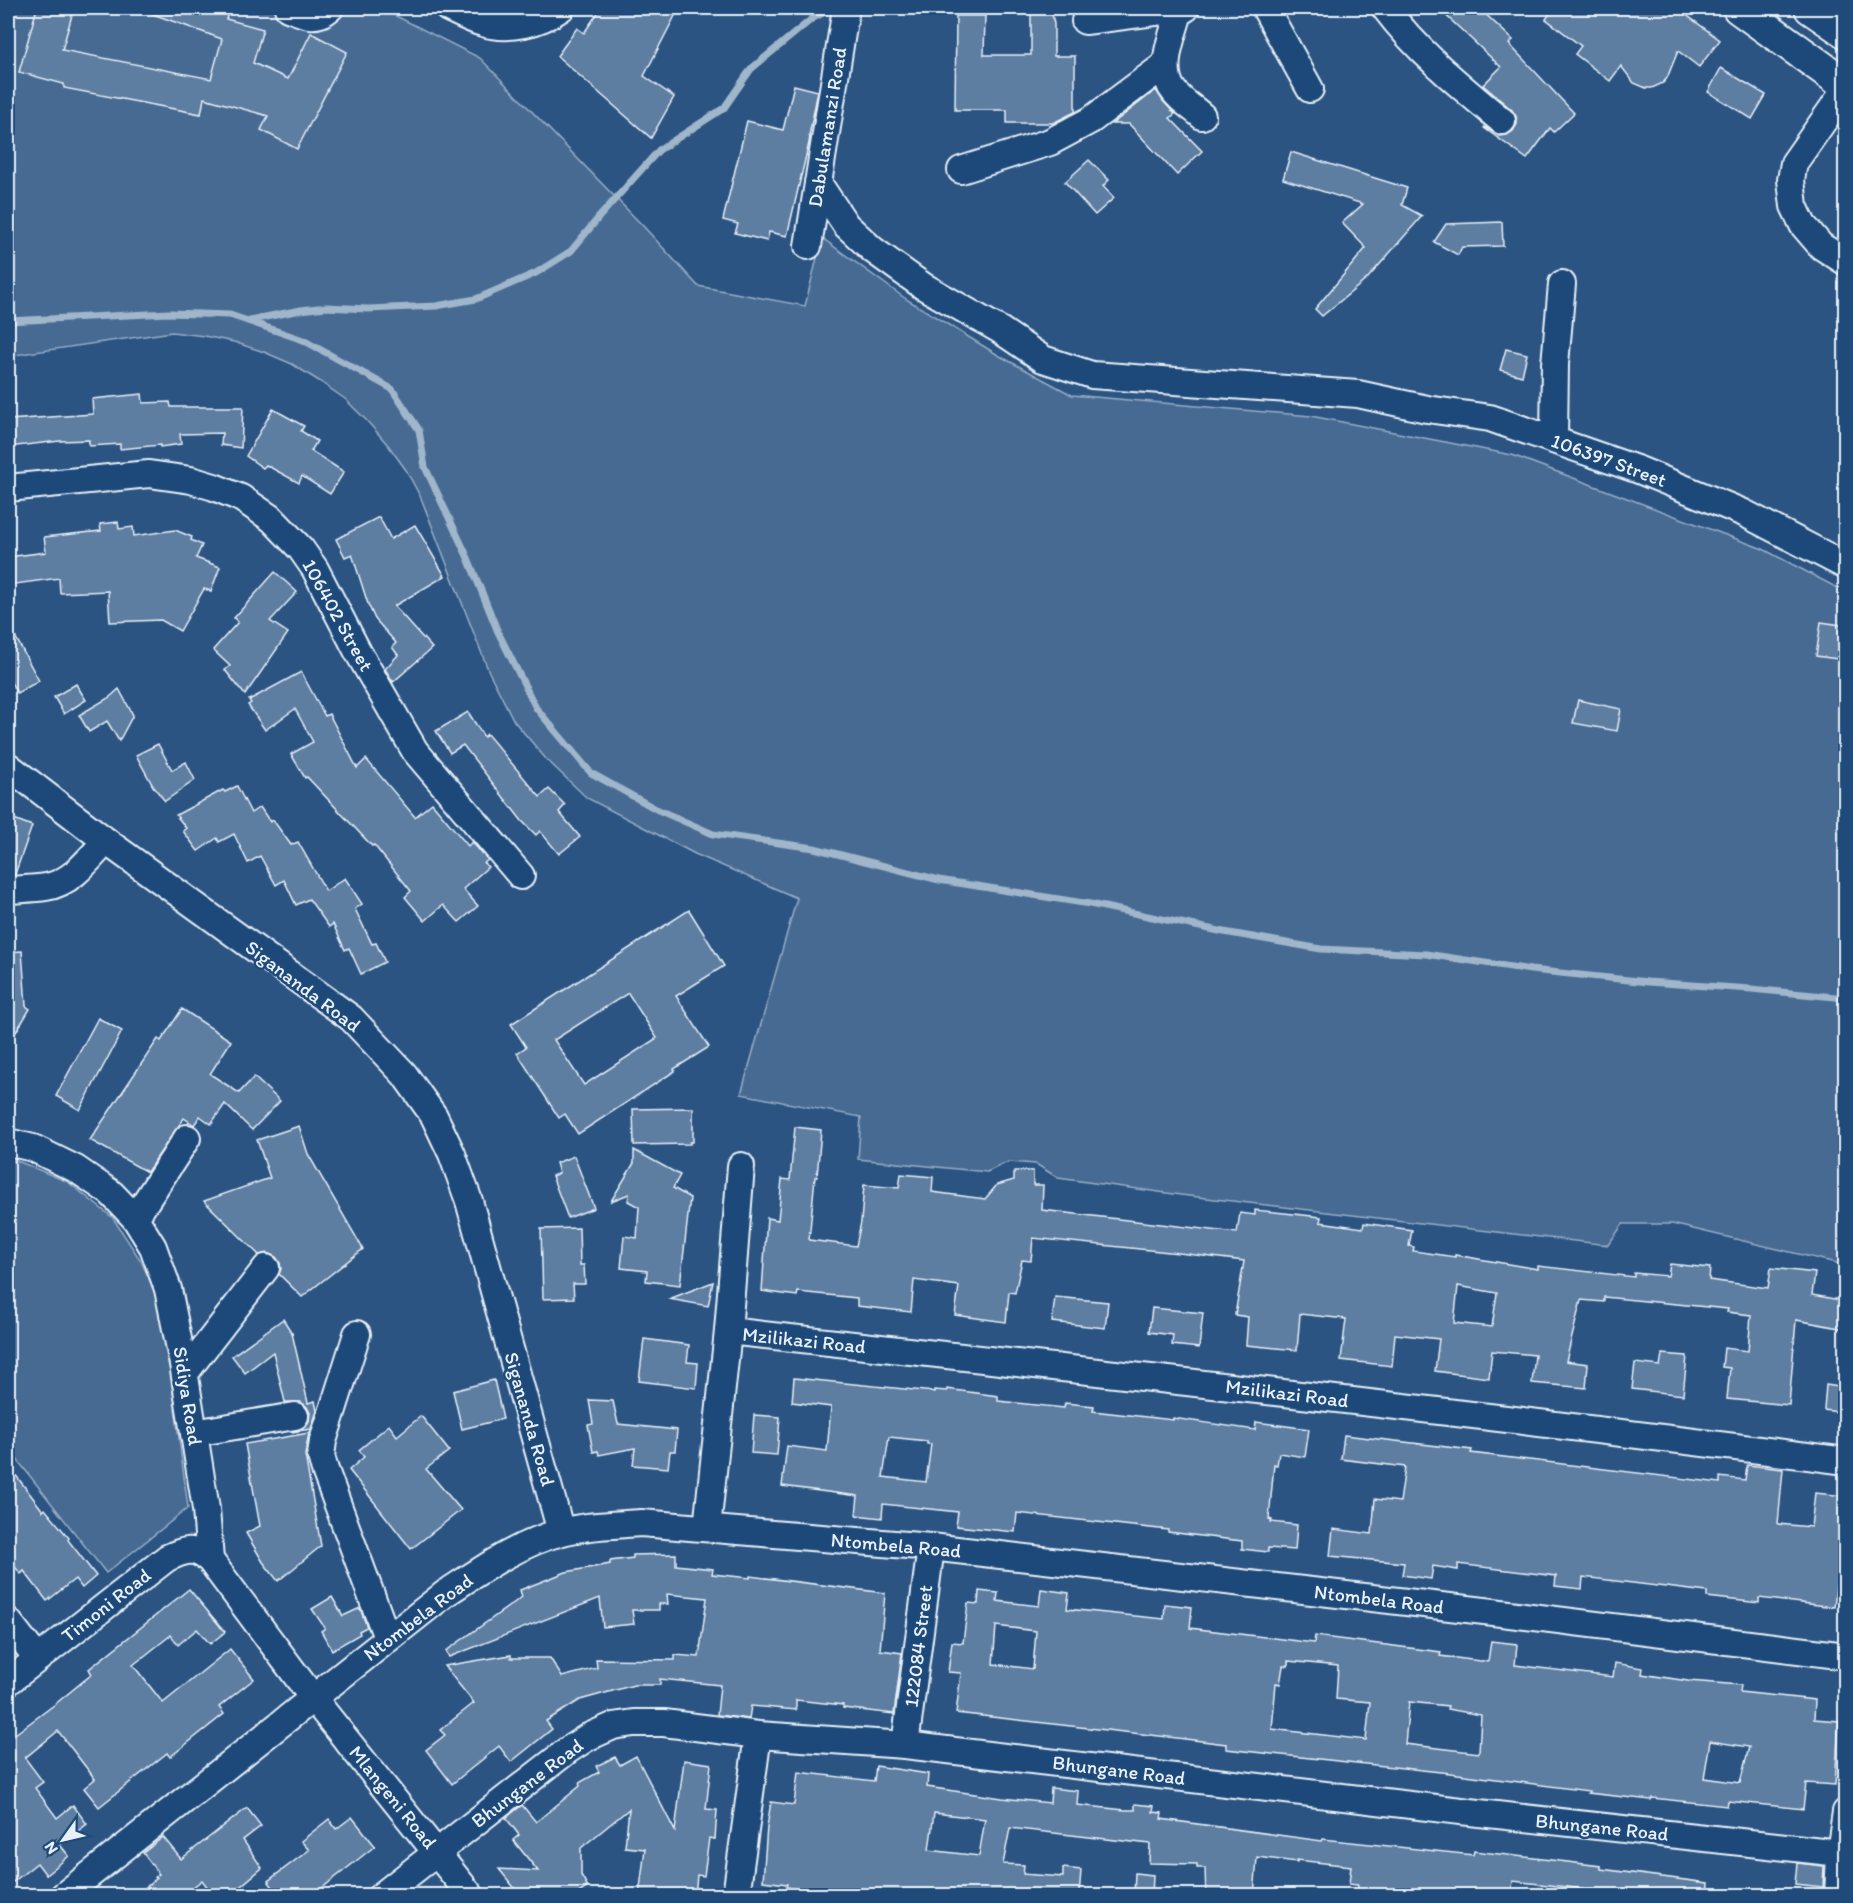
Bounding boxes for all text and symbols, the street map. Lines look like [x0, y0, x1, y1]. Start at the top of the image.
street label: Dabulamanzi Road [802, 45, 852, 209]
street label: 106397 Street [1548, 428, 1670, 492]
street label: 106402 Street [297, 555, 379, 675]
street label: Sigananda Road [241, 935, 366, 1037]
street label: Mzilikazi Road [741, 1322, 867, 1358]
street label: Sidiya Road [168, 1345, 208, 1447]
street label: Sigananda Road [499, 1349, 561, 1489]
street label: Mzilikazi Road [1224, 1374, 1350, 1412]
street label: Ntombela Road [830, 1527, 962, 1563]
street label: Timoni Road [57, 1563, 155, 1647]
street label: Ntombela Road [359, 1568, 478, 1666]
street label: Ntombela Road [1313, 1579, 1446, 1619]
street label: 122084 Street [899, 1584, 937, 1708]
street label: Bhungane Road [466, 1733, 588, 1833]
street label: Mlangeni Road [344, 1741, 442, 1854]
street label: Bhungane Road [1051, 1750, 1187, 1790]
street label: Bhungane Road [1534, 1808, 1670, 1846]
north arrow [33, 1810, 93, 1870]
text: N [40, 1838, 62, 1858]

